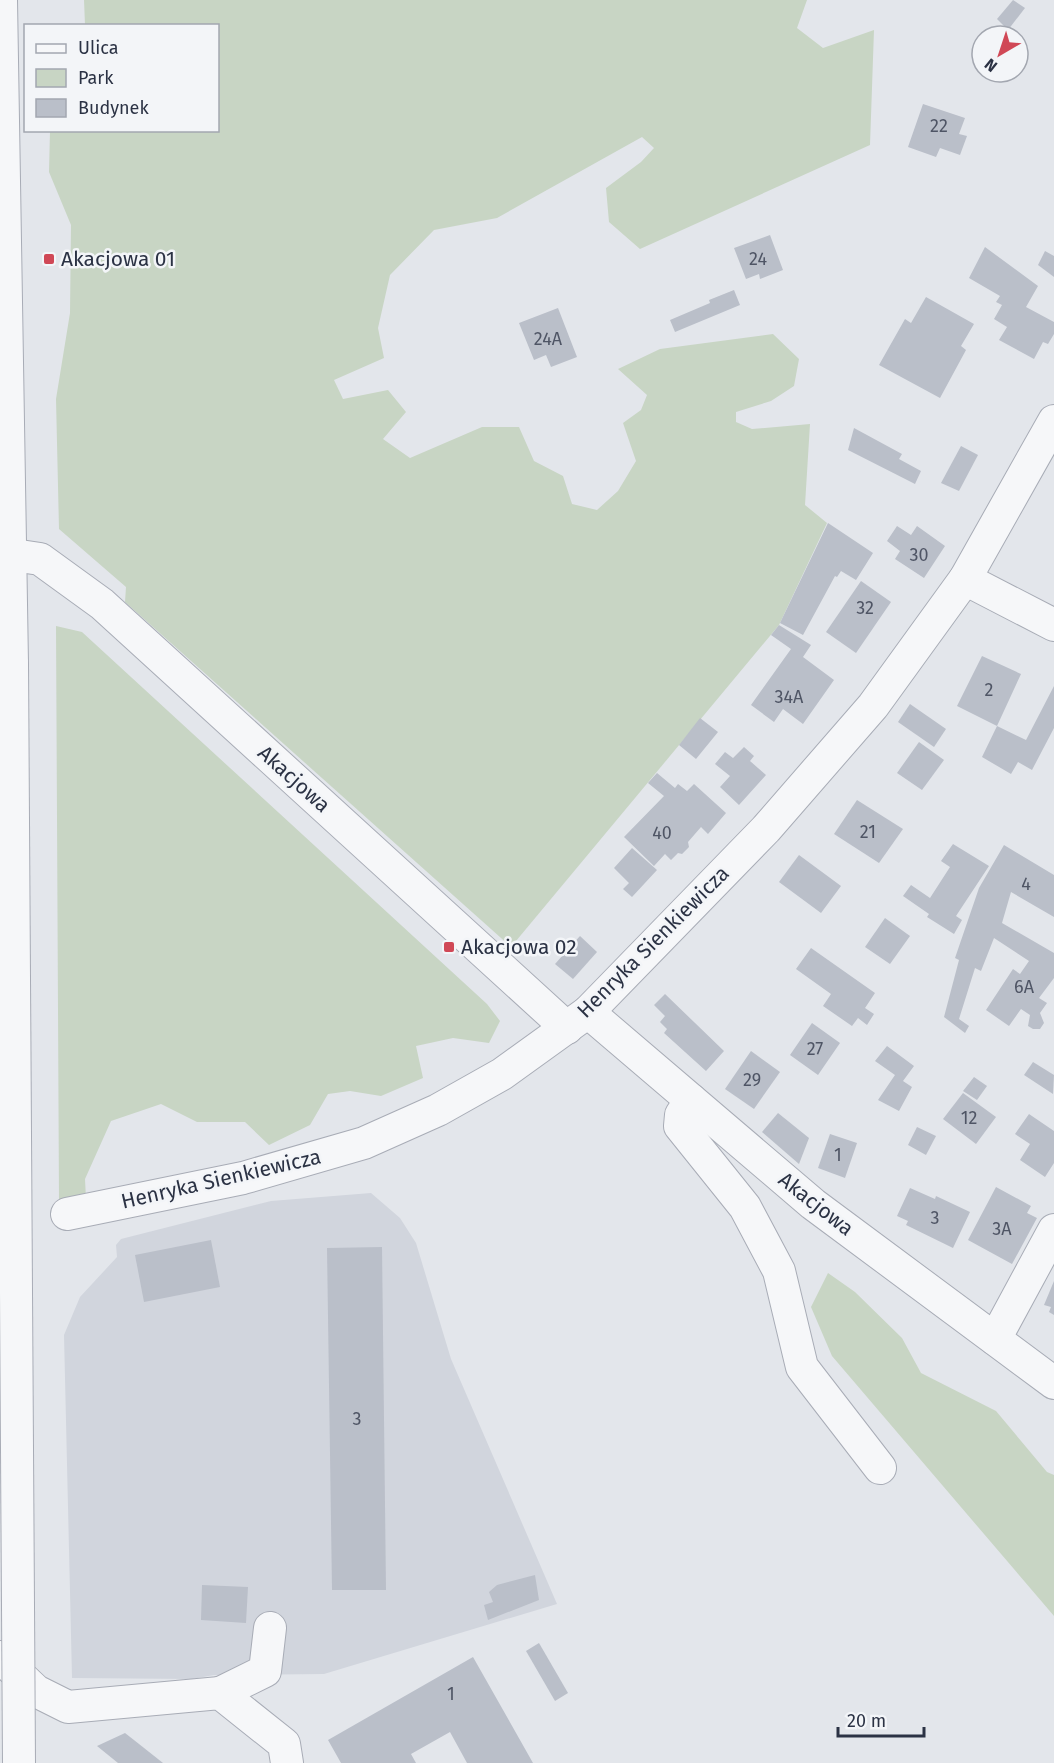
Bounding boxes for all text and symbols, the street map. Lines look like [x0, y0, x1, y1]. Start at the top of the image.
legend [24, 24, 219, 132]
north arrow [970, 24, 1030, 84]
text: Ulica [78, 37, 118, 59]
text: N [981, 55, 1001, 76]
text: Park [78, 67, 114, 89]
text: Budynek [78, 97, 149, 119]
house number: 22 [930, 115, 948, 137]
place label: Akacjowa 01 [61, 246, 175, 272]
house number: 24 [749, 248, 767, 270]
marker: Akacjowa 01 [42, 252, 56, 266]
house number: 24A [534, 328, 563, 350]
house number: 30 [909, 544, 929, 566]
house number: 32 [856, 597, 874, 619]
house number: 2 [985, 679, 994, 701]
house number: 34A [775, 686, 804, 708]
street label: Akacjowa [252, 740, 336, 818]
house number: 21 [860, 821, 876, 843]
house number: 40 [652, 822, 672, 844]
street label: Henryka Sienkiewicza [572, 861, 734, 1023]
house number: 4 [1021, 873, 1031, 895]
place label: Akacjowa 02 [461, 934, 577, 960]
marker: Akacjowa 02 [442, 940, 456, 954]
house number: 6A [1014, 976, 1035, 998]
house number: 27 [807, 1038, 823, 1060]
house number: 29 [743, 1069, 761, 1091]
house number: 12 [961, 1107, 977, 1129]
street label: Henryka Sienkiewicza [118, 1143, 324, 1215]
house number: 1 [834, 1144, 842, 1166]
street label: Akacjowa [773, 1167, 859, 1241]
house number: 3 [931, 1207, 939, 1229]
house number: 3A [992, 1218, 1012, 1240]
house number: 3 [353, 1408, 361, 1430]
house number: 1 [447, 1683, 455, 1705]
scale bar [838, 1700, 924, 1738]
text: 20 m [847, 1710, 886, 1732]

